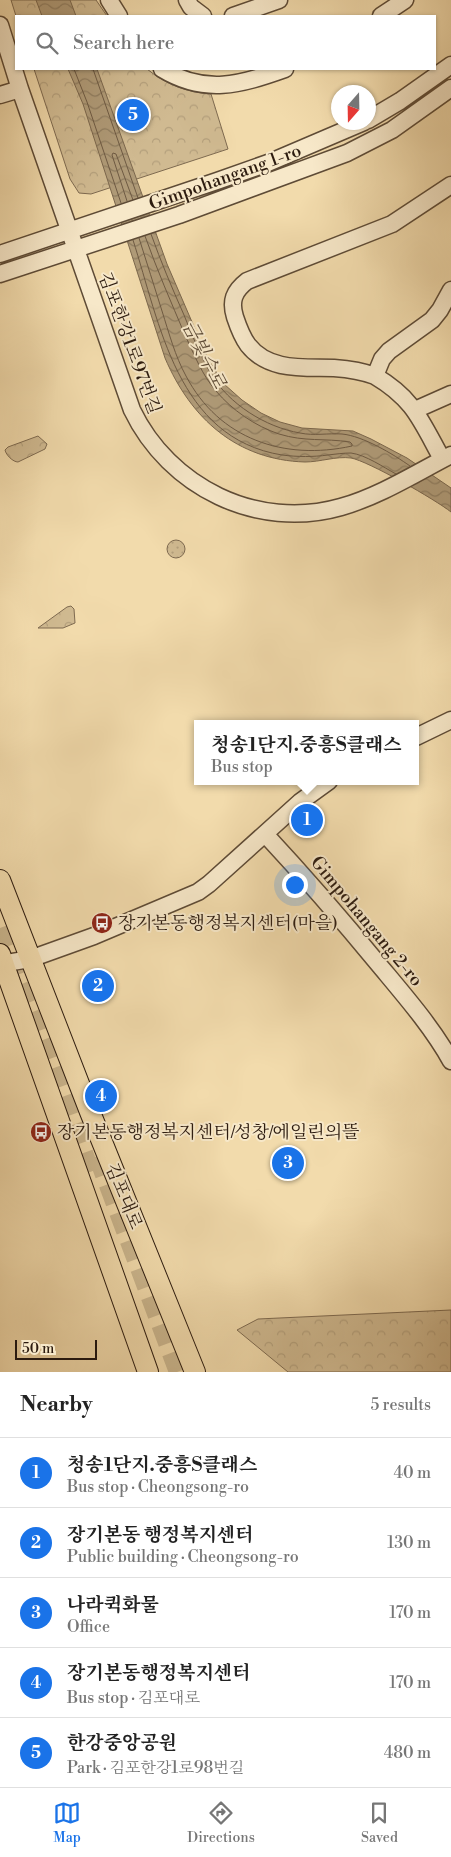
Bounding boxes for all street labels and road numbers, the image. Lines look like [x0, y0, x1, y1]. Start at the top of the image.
street label: Gimpohangang 1-ro [146, 139, 305, 216]
street label: 김포한강1로97번길 [93, 269, 166, 417]
street label: Gimpohangang 2-ro [305, 851, 428, 991]
street label: 김포대로 [100, 1160, 147, 1233]

